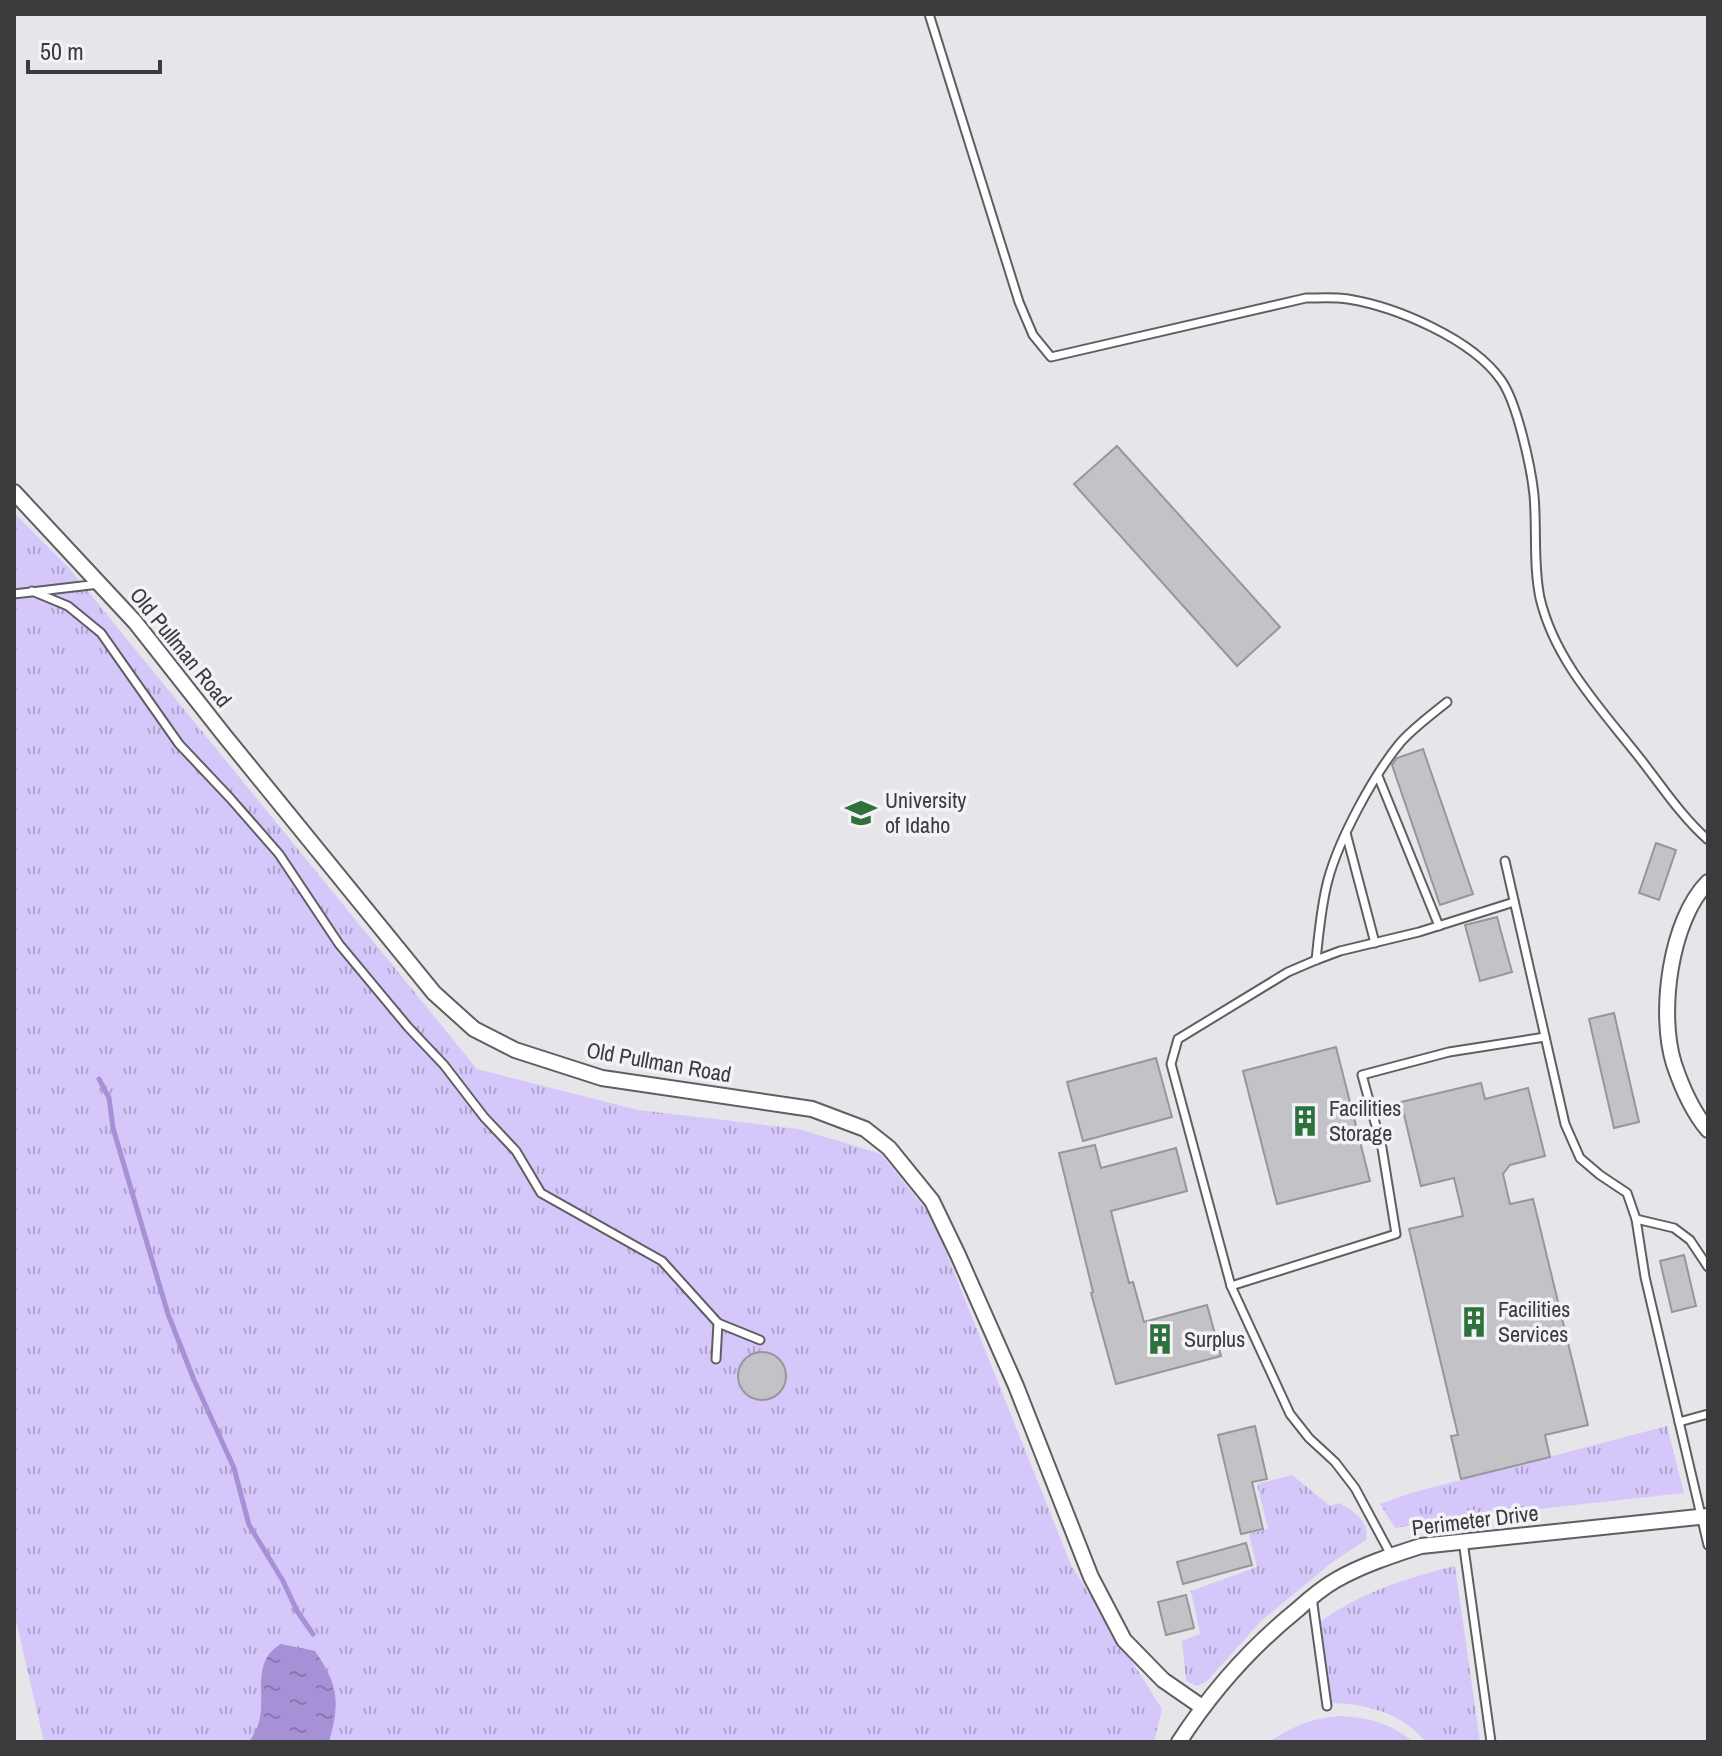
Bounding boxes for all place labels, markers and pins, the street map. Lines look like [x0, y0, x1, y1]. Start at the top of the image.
place label: University of Idaho [885, 785, 966, 840]
school or university icon: University of Idaho [844, 796, 878, 830]
place label: Facilities Storage [1329, 1093, 1401, 1148]
building icon: Facilities Storage [1288, 1104, 1322, 1138]
place label: Facilities Services [1498, 1294, 1570, 1349]
building icon: Facilities Services [1457, 1305, 1491, 1339]
building icon: Surplus [1143, 1322, 1177, 1356]
place label: Surplus [1184, 1324, 1245, 1354]

